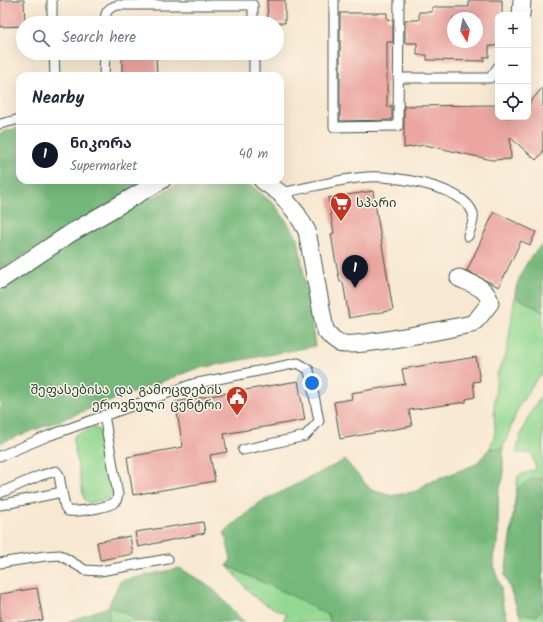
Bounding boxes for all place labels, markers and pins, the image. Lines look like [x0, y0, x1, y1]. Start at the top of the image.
supermarket icon: სპარი [328, 190, 354, 223]
place label: სპარი [356, 193, 396, 214]
pin: 1 [342, 255, 368, 288]
place label: შეფასებისა და გამოცდების ეროვნული ცენტრი [31, 380, 222, 416]
public building icon: შეფასებისა და გამოცდების ეროვნული ცენტრი [224, 384, 250, 417]

